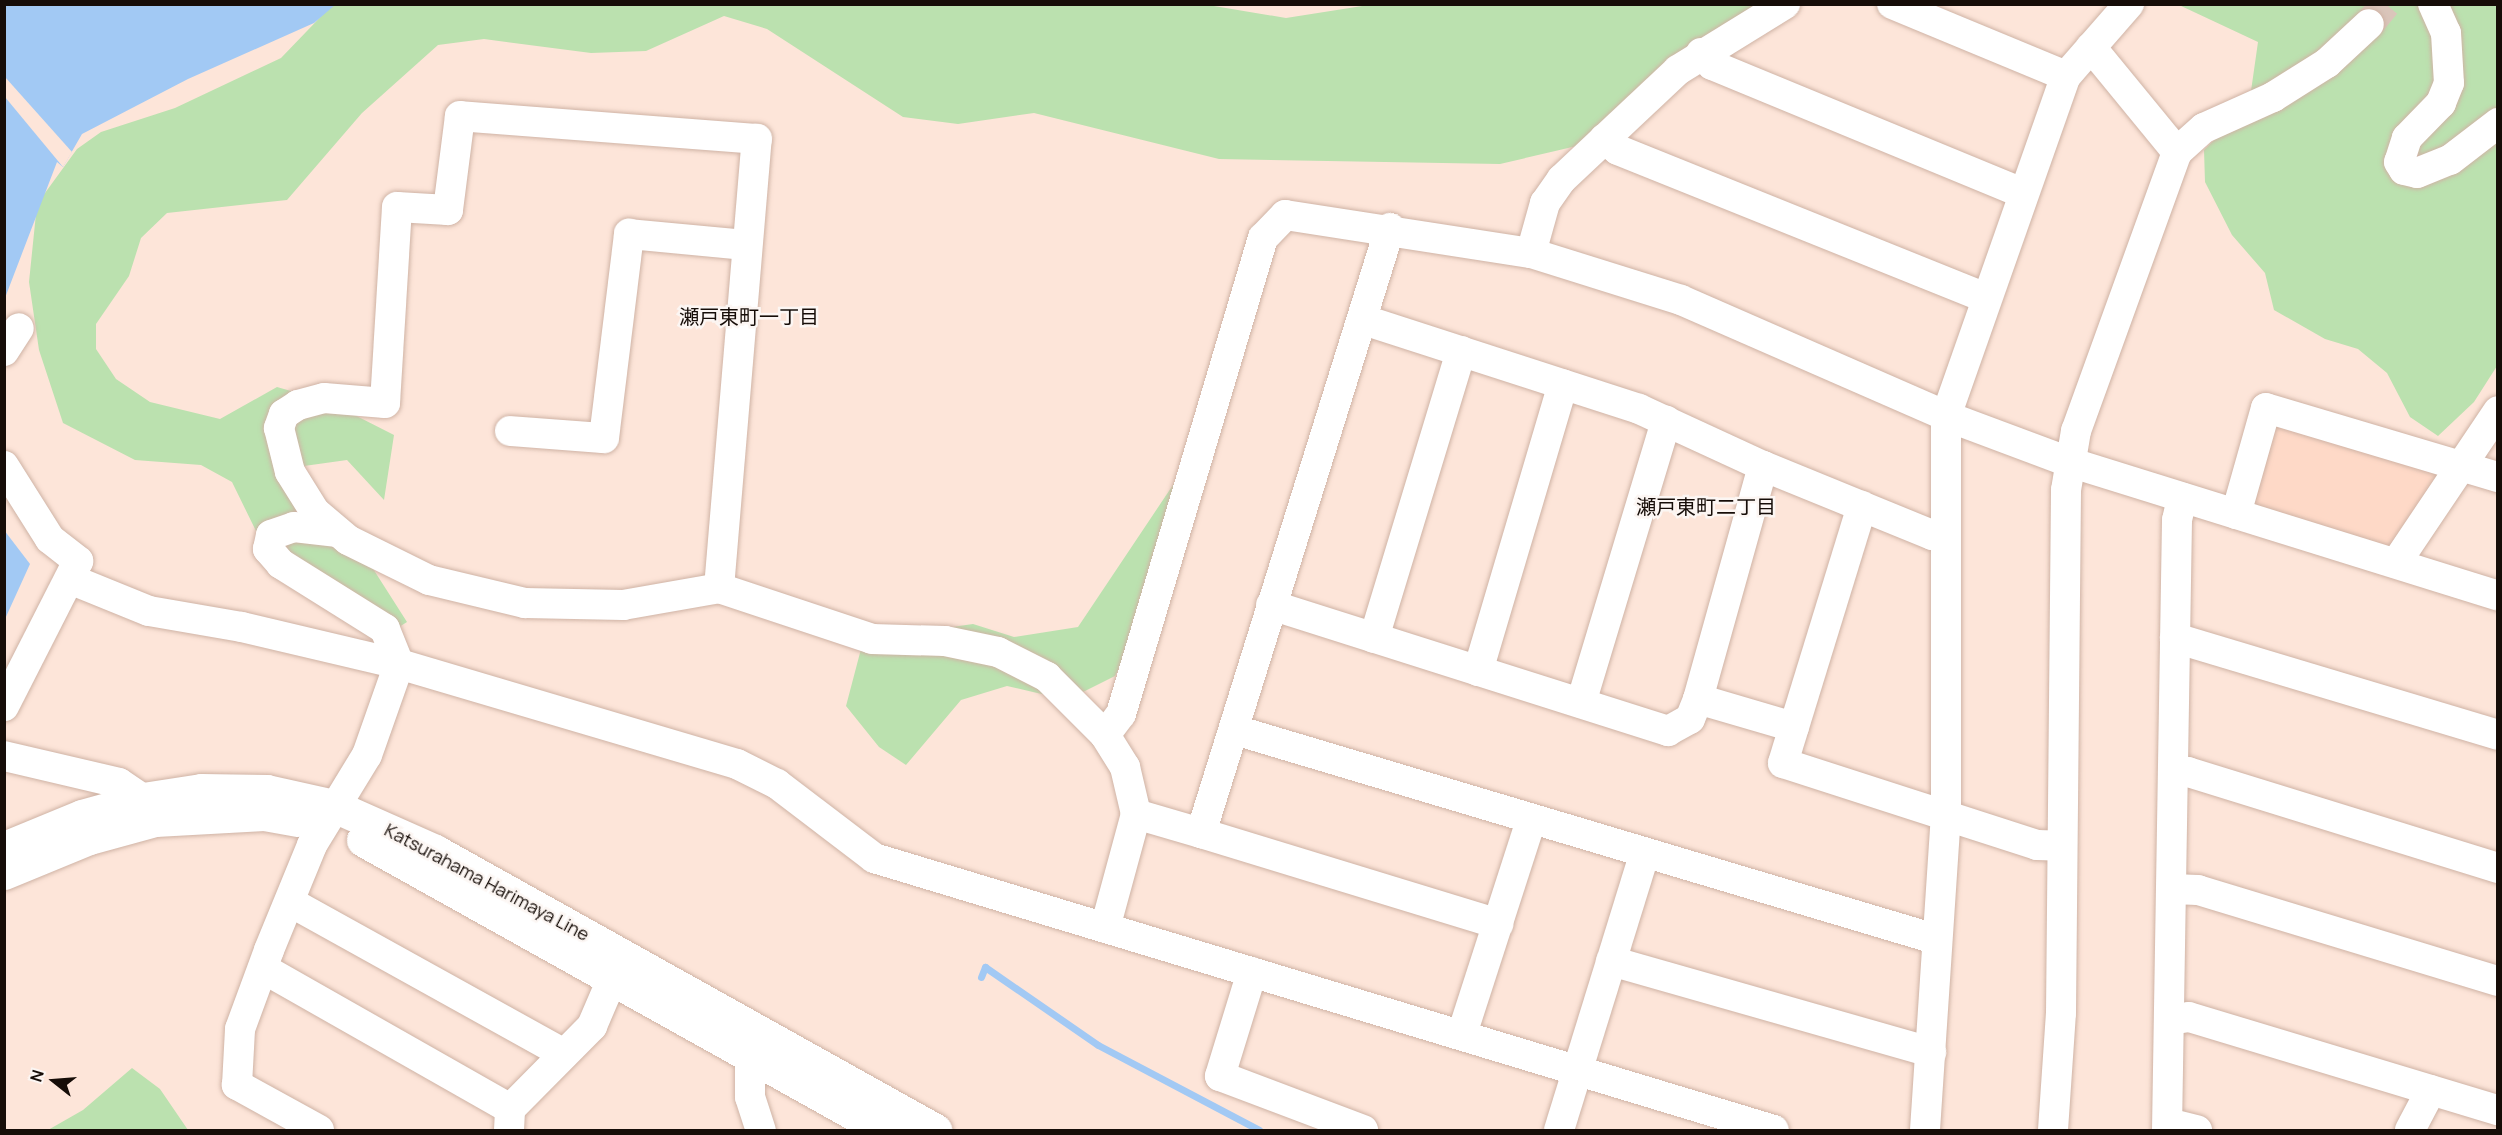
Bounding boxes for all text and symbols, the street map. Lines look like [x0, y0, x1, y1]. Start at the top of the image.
district label: 瀬戸東町一丁目 [679, 304, 819, 328]
district label: 瀬戸東町二丁目 [1636, 494, 1776, 518]
street label: Katsurahama Harimaya Line [381, 819, 593, 945]
north arrow [24, 1051, 84, 1111]
text: N [25, 1067, 49, 1084]

